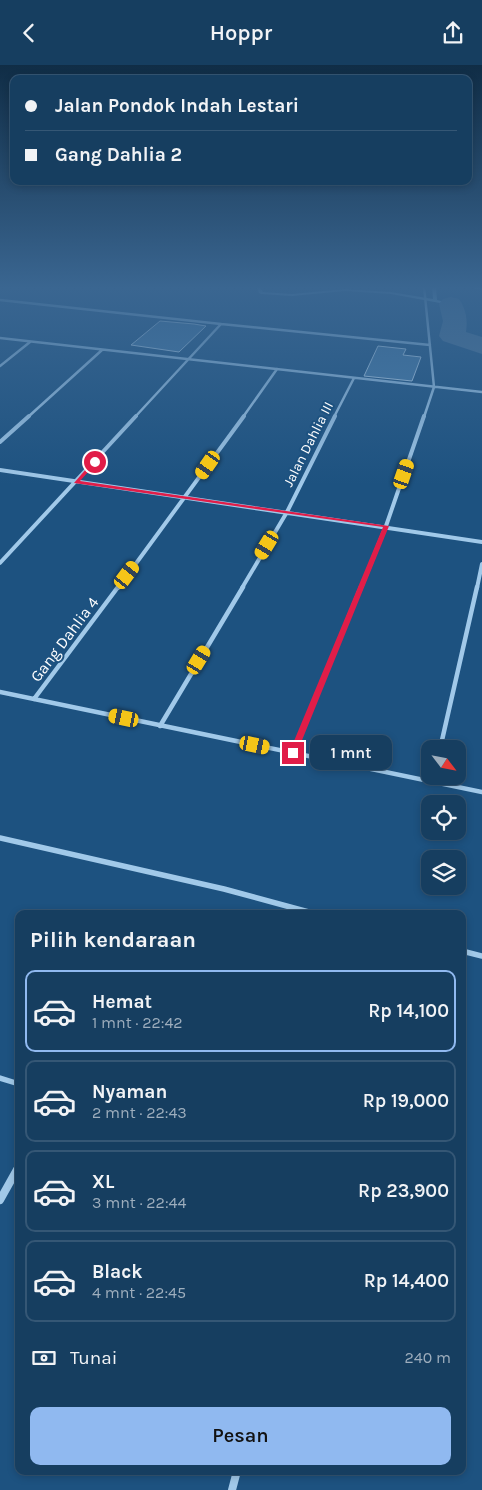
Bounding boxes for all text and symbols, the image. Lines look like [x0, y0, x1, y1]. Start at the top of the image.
icon: back [15, 19, 43, 47]
icon: share [439, 19, 467, 47]
text: Hoppr [210, 20, 272, 46]
text: Jalan Pondok Indah Lestari [55, 95, 299, 117]
text: Gang Dahlia 2 [55, 144, 182, 166]
street label: Jalan Dahlia III [280, 399, 337, 490]
car [193, 448, 222, 482]
route start [84, 451, 106, 473]
car [392, 457, 415, 491]
car [252, 528, 281, 562]
car [111, 559, 142, 591]
street label: Gang Dahlia 4 [26, 593, 103, 686]
car [184, 643, 213, 677]
car [107, 708, 140, 728]
car [238, 735, 271, 755]
callout: 1 mnt [310, 735, 393, 771]
north arrow [421, 740, 466, 785]
map controls [421, 740, 466, 895]
route end [282, 742, 304, 764]
text: 1 mnt [331, 743, 371, 762]
button: locate [421, 795, 466, 840]
button: layers [421, 850, 466, 895]
text: Pilih kendaraan [30, 927, 196, 953]
icon: car [32, 989, 77, 1034]
text: Hemat [92, 991, 152, 1013]
text: Rp 14,100 [368, 1000, 449, 1022]
text: 1 mnt · 22:42 [92, 1013, 183, 1032]
icon: car [32, 1079, 77, 1124]
text: Nyaman [92, 1081, 167, 1103]
text: Rp 19,000 [363, 1090, 449, 1112]
text: 2 mnt · 22:43 [92, 1103, 187, 1122]
icon: car [32, 1169, 77, 1214]
text: XL [92, 1171, 114, 1193]
text: Rp 23,900 [358, 1180, 449, 1202]
text: 3 mnt · 22:44 [92, 1193, 186, 1212]
icon: car [32, 1259, 77, 1304]
text: Black [92, 1261, 143, 1283]
text: Rp 14,400 [364, 1270, 449, 1292]
text: 4 mnt · 22:45 [92, 1283, 186, 1302]
icon: cash [30, 1344, 58, 1372]
text: Tunai [70, 1347, 117, 1369]
text: 240 m [405, 1348, 451, 1367]
button: Pesan [30, 1407, 451, 1465]

